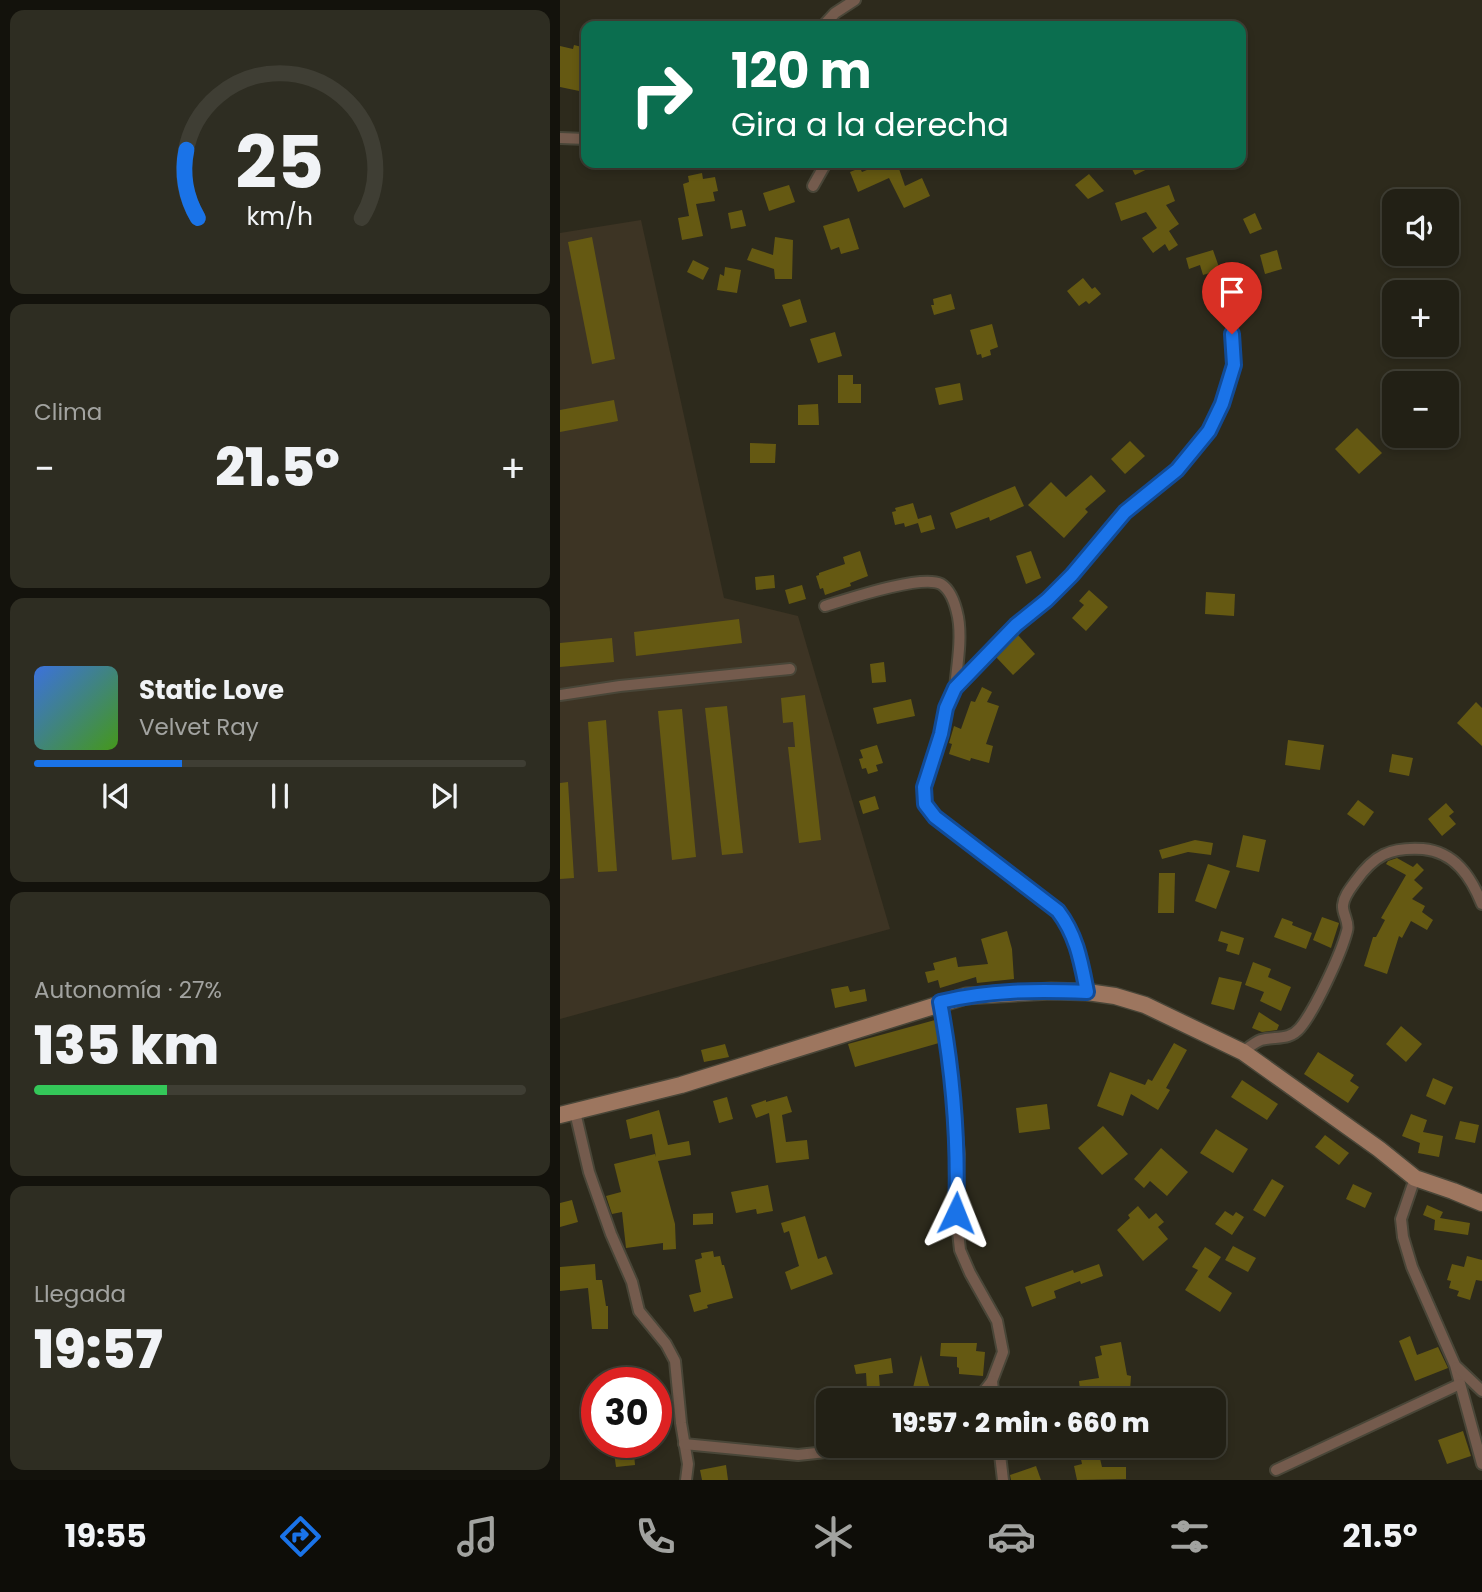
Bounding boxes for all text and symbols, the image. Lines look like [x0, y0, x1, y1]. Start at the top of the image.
text: 120 m [731, 37, 872, 105]
icon: right [616, 49, 707, 140]
text: Gira a la derecha [731, 102, 1009, 147]
text: 25 [236, 112, 324, 213]
map controls [1382, 189, 1459, 448]
button: sound [1382, 189, 1459, 266]
text: km/h [247, 199, 313, 234]
pin [1202, 262, 1262, 334]
icon: arrive [1213, 273, 1251, 311]
button: + [1382, 280, 1459, 357]
button: − [1382, 371, 1459, 448]
text: Clima [34, 396, 102, 428]
text: 21.5° [215, 431, 340, 504]
text: − [34, 442, 55, 495]
text: + [500, 442, 526, 495]
text: Static Love [139, 672, 284, 708]
text: Velvet Ray [139, 711, 259, 743]
icon: previous [97, 777, 135, 815]
icon: pause [261, 777, 299, 815]
icon: next [425, 777, 463, 815]
text: Autonomía · 27% [34, 974, 222, 1006]
text: 135 km [34, 1009, 219, 1082]
position arrow [919, 1176, 993, 1250]
text: Llegada [34, 1278, 126, 1310]
text: 19:57 [34, 1313, 163, 1386]
speed limit sign: 30 [581, 1367, 672, 1458]
text: 19:57 · 2 min · 660 m [892, 1405, 1150, 1441]
icon: directions [276, 1512, 325, 1561]
icon: music [453, 1512, 502, 1561]
icon: phone [631, 1512, 680, 1561]
icon: climate [809, 1512, 858, 1561]
icon: car [987, 1512, 1036, 1561]
icon: filters [1165, 1512, 1214, 1561]
text: 19:55 [64, 1513, 147, 1558]
text: 21.5° [1343, 1513, 1418, 1558]

